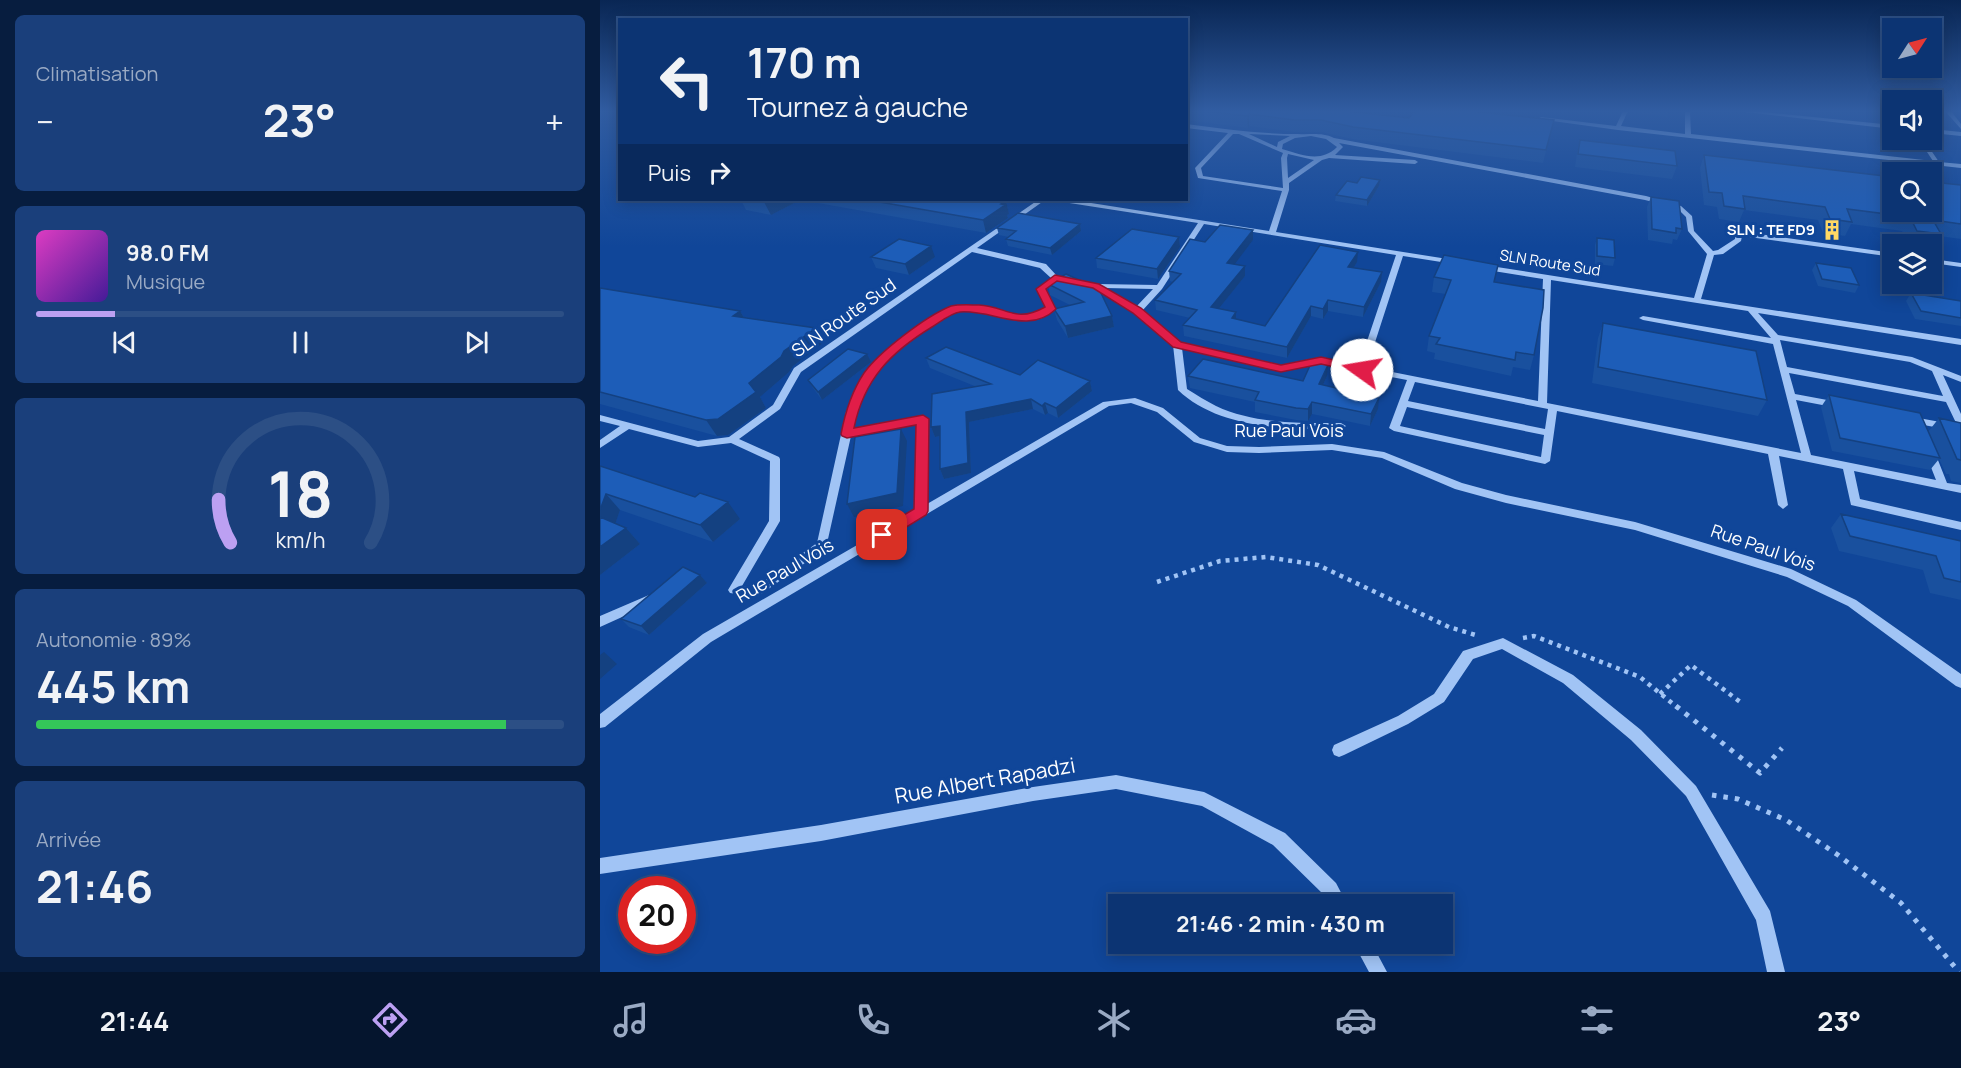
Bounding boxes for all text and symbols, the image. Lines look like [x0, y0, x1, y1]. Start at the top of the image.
north arrow [1882, 18, 1942, 78]
map controls [1882, 18, 1942, 294]
text: 170 m [747, 33, 862, 91]
icon: left [648, 42, 726, 120]
text: Climatisation [36, 60, 158, 87]
text: Tournez à gauche [747, 88, 968, 125]
text: 23° [263, 89, 336, 151]
button: sound [1882, 90, 1942, 150]
text: − [36, 99, 54, 144]
text: + [545, 99, 564, 144]
icon: right [703, 156, 736, 189]
text: Puis [648, 158, 691, 188]
button: search [1882, 162, 1942, 222]
building icon: SLN : TE FD9 [1820, 218, 1844, 242]
place label: SLN : TE FD9 [1727, 219, 1815, 240]
button: layers [1882, 234, 1942, 294]
text: 98.0 FM [126, 238, 209, 268]
street label: SLN Route Sud [1498, 244, 1602, 281]
text: Musique [126, 268, 205, 295]
street label: SLN Route Sud [786, 272, 900, 362]
icon: previous [108, 326, 141, 359]
icon: pause [284, 326, 317, 359]
icon: next [460, 326, 493, 359]
position arrow [1330, 338, 1394, 402]
street label: Rue Paul Vois [1234, 418, 1344, 442]
text: 18 [267, 450, 333, 536]
pin [856, 509, 907, 560]
icon: arrive [865, 518, 898, 551]
street label: Rue Paul Vois [1708, 518, 1819, 576]
text: km/h [275, 525, 325, 554]
street label: Rue Paul Vois [731, 532, 838, 608]
text: Autonomie · 89% [36, 626, 192, 653]
text: 445 km [36, 655, 190, 717]
street label: Rue Albert Rapadzi [892, 750, 1077, 810]
text: Arrivée [36, 826, 101, 853]
text: 21:46 [36, 855, 153, 917]
speed limit sign: 20 [618, 876, 696, 954]
text: 21:46 · 2 min · 430 m [1176, 909, 1385, 939]
icon: directions [369, 999, 411, 1041]
icon: music [610, 999, 652, 1041]
icon: phone [852, 999, 894, 1041]
icon: climate [1093, 999, 1135, 1041]
icon: car [1335, 999, 1377, 1041]
icon: filters [1576, 999, 1618, 1041]
text: 21:44 [100, 1002, 169, 1039]
text: 23° [1817, 1002, 1861, 1039]

